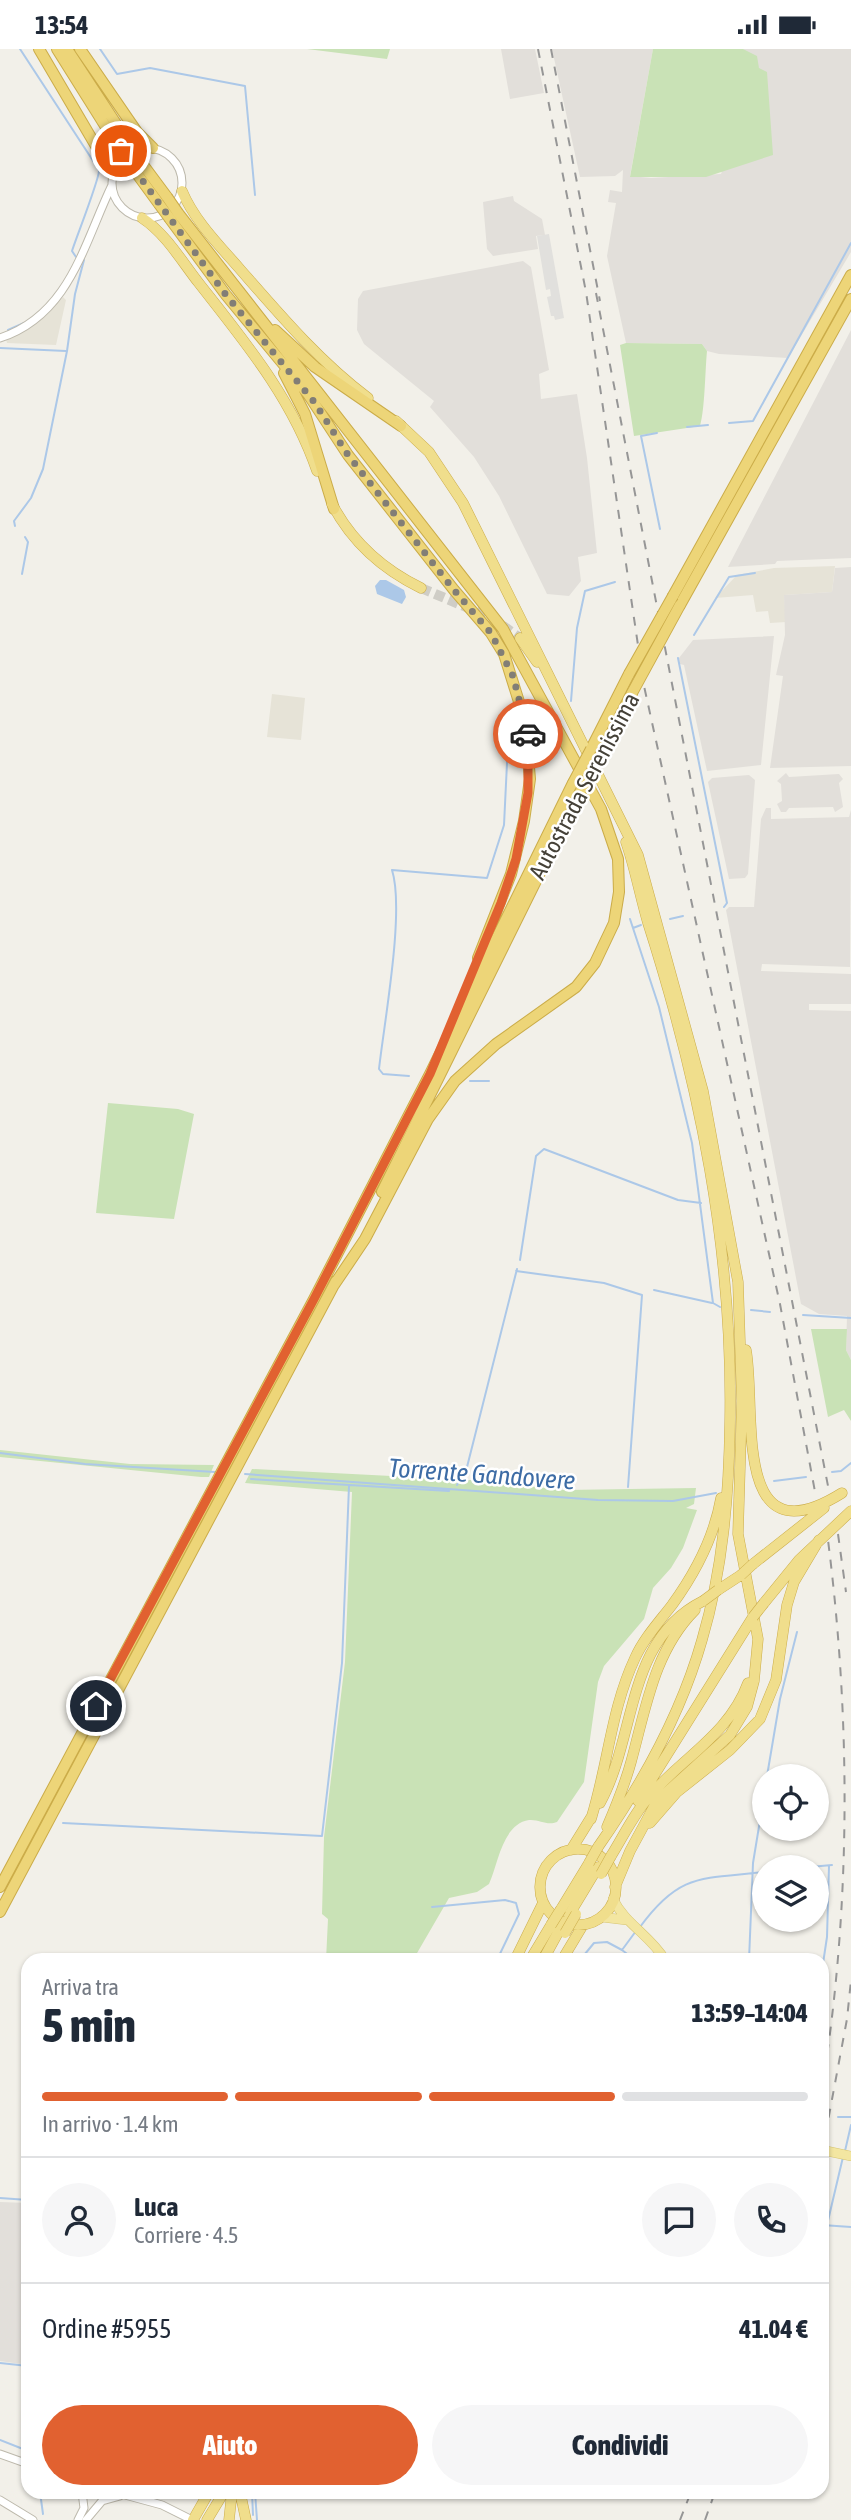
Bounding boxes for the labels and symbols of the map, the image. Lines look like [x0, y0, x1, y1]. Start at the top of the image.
pin [91, 121, 151, 181]
street label: Autostrada Serenissima [523, 688, 645, 884]
courier [493, 699, 563, 769]
water label: Torrente Gandovere [388, 1453, 576, 1495]
pin [66, 1676, 126, 1736]

